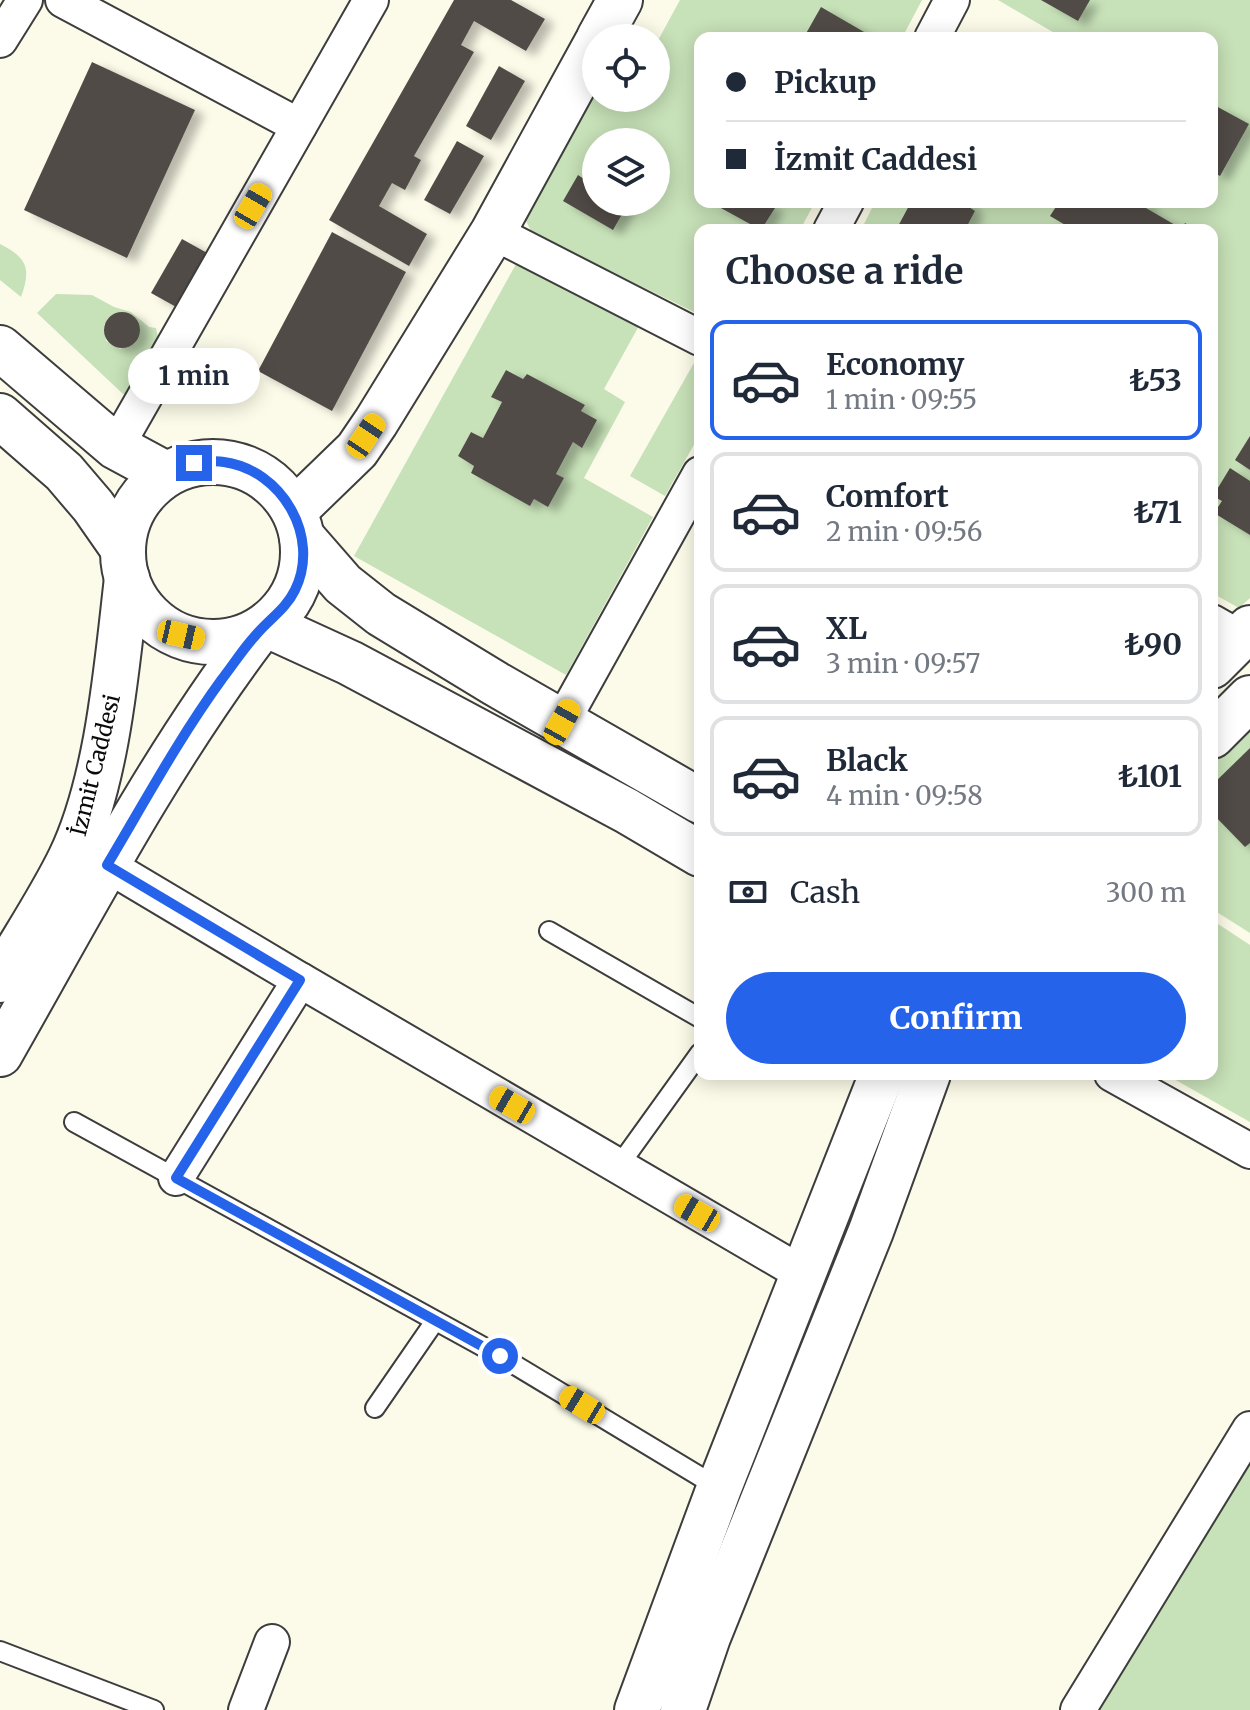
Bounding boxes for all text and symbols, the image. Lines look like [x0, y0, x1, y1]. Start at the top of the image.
map controls [582, 24, 670, 216]
button: locate [582, 24, 670, 112]
text: Pickup [774, 63, 876, 101]
button: layers [582, 128, 670, 216]
text: İzmit Caddesi [774, 140, 977, 178]
car [231, 179, 275, 233]
text: Choose a ride [726, 249, 963, 294]
icon: car [730, 344, 802, 416]
text: Economy [826, 345, 964, 383]
callout: 1 min [128, 347, 260, 403]
text: 1 min [159, 359, 229, 392]
text: ₺53 [1129, 361, 1182, 399]
text: 1 min · 09:55 [826, 383, 977, 416]
car [343, 409, 389, 463]
route end [176, 445, 212, 481]
icon: car [730, 476, 802, 548]
text: Comfort [826, 477, 949, 515]
text: ₺71 [1133, 493, 1182, 531]
text: 2 min · 09:56 [826, 515, 983, 548]
icon: car [730, 608, 802, 680]
text: XL [826, 609, 867, 647]
car [155, 618, 207, 652]
text: ₺90 [1124, 625, 1182, 663]
text: 3 min · 09:57 [826, 647, 980, 680]
street label: İzmit Caddesi [64, 691, 126, 839]
car [540, 695, 584, 749]
icon: car [730, 740, 802, 812]
text: Black [826, 741, 908, 779]
text: ₺101 [1118, 757, 1182, 795]
text: 4 min · 09:58 [826, 779, 983, 812]
icon: cash [726, 870, 770, 914]
text: Cash [790, 873, 860, 911]
text: 300 m [1106, 876, 1186, 909]
button: Confirm [726, 972, 1186, 1064]
car [485, 1083, 539, 1127]
car [670, 1191, 724, 1235]
route start [482, 1338, 518, 1374]
car [555, 1382, 609, 1428]

